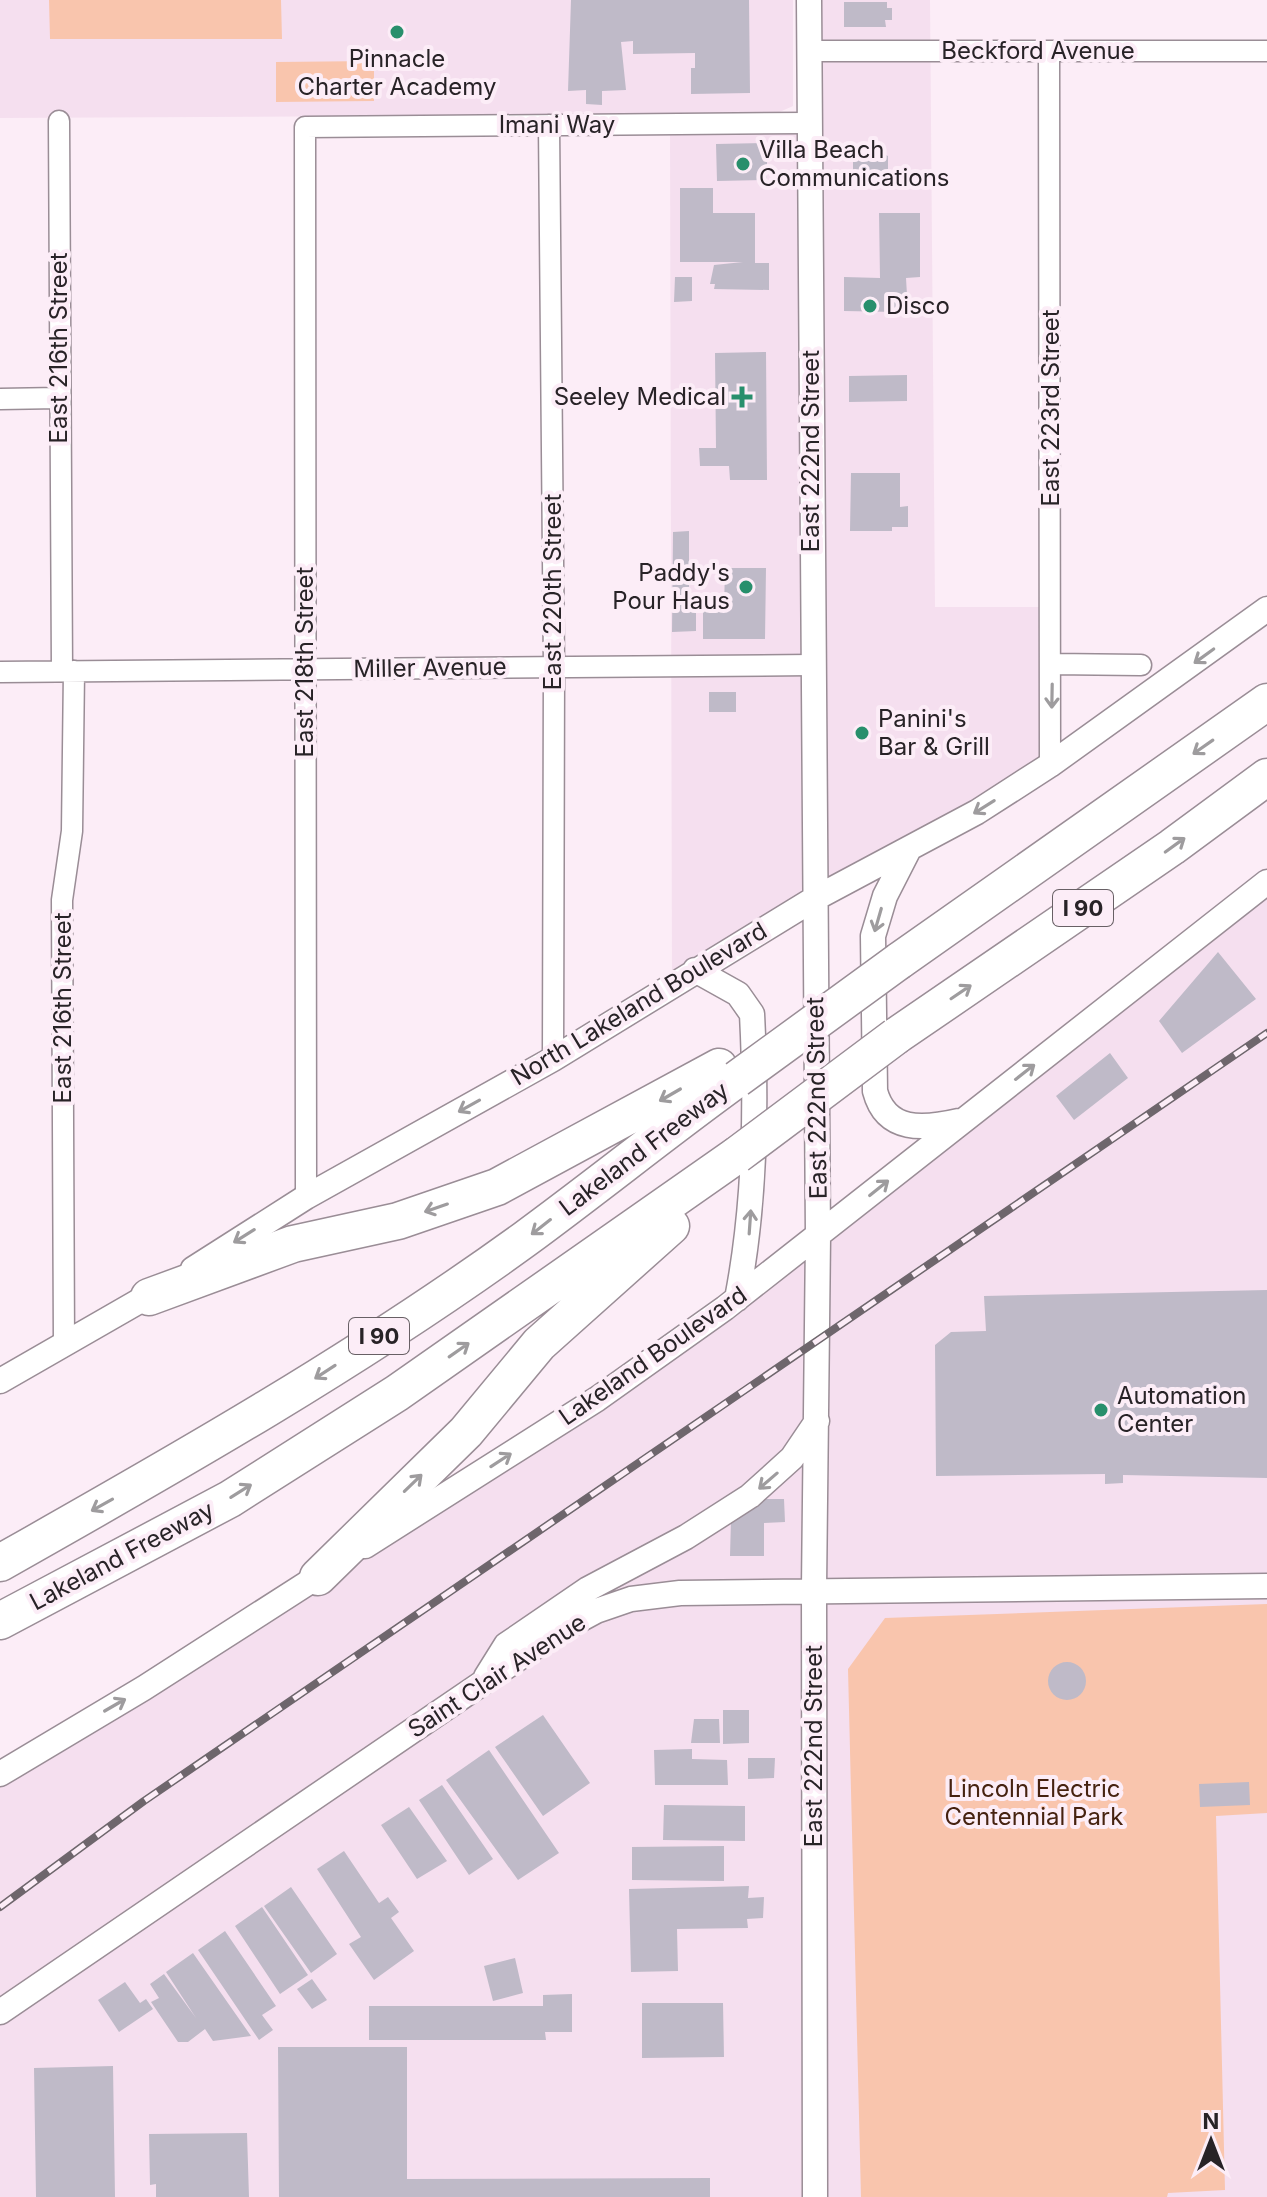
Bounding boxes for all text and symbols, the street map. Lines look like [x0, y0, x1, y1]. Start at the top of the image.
marker: Pinnacle Charter Academy [388, 23, 406, 41]
street label: Beckford Avenue [941, 36, 1135, 65]
place label: Pinnacle Charter Academy [298, 44, 496, 101]
street label: Imani Way [499, 110, 615, 139]
place label: Villa Beach Communications [759, 135, 949, 192]
marker: Villa Beach Communications [734, 155, 752, 173]
street label: East 216th Street [44, 252, 73, 443]
place label: Disco [886, 291, 950, 320]
marker: Disco [861, 297, 879, 315]
street label: East 223rd Street [1036, 309, 1065, 507]
street label: East 222nd Street [796, 350, 825, 552]
place label: Seeley Medical [554, 382, 726, 411]
marker: Seeley Medical [733, 388, 751, 406]
street label: East 220th Street [538, 494, 567, 690]
place label: Paddy's Pour Haus [612, 558, 730, 615]
street label: East 218th Street [290, 566, 319, 757]
marker: Paddy's Pour Haus [737, 578, 755, 596]
one-way arrow [1194, 648, 1216, 664]
street label: Miller Avenue [353, 652, 507, 683]
one-way arrow [1044, 682, 1059, 709]
place label: Panini's Bar & Grill [878, 704, 990, 761]
marker: Panini's Bar & Grill [853, 724, 871, 742]
one-way arrow [1193, 739, 1215, 755]
one-way arrow [974, 798, 996, 815]
one-way arrow [1164, 837, 1185, 854]
road number: I 90 [1053, 890, 1113, 926]
one-way arrow [870, 906, 885, 932]
street label: East 216th Street [48, 912, 77, 1103]
street label: North Lakeland Boulevard [506, 916, 772, 1091]
one-way arrow [949, 984, 971, 1000]
street label: East 222nd Street [800, 996, 833, 1199]
one-way arrow [1014, 1063, 1035, 1081]
street label: Lakeland Freeway [553, 1075, 734, 1222]
one-way arrow [659, 1087, 682, 1103]
one-way arrow [458, 1098, 481, 1114]
one-way arrow [868, 1179, 889, 1197]
one-way arrow [425, 1202, 449, 1216]
one-way arrow [743, 1210, 758, 1236]
one-way arrow [531, 1218, 552, 1235]
one-way arrow [234, 1228, 256, 1245]
street label: Lakeland Boulevard [553, 1280, 752, 1431]
road number: I 90 [349, 1318, 409, 1354]
one-way arrow [448, 1342, 470, 1358]
one-way arrow [314, 1364, 337, 1380]
place label: Automation Center [1117, 1381, 1247, 1438]
marker: Automation Center [1092, 1401, 1110, 1419]
one-way arrow [489, 1451, 512, 1467]
one-way arrow [758, 1472, 778, 1490]
one-way arrow [403, 1474, 423, 1493]
one-way arrow [229, 1483, 252, 1499]
street label: Lakeland Freeway [25, 1495, 219, 1616]
one-way arrow [91, 1498, 114, 1514]
street label: Saint Clair Avenue [402, 1607, 591, 1744]
street label: East 222nd Street [799, 1645, 828, 1847]
one-way arrow [102, 1697, 126, 1712]
park label: Lincoln Electric Centennial Park [945, 1774, 1123, 1831]
north arrow [1171, 2101, 1251, 2181]
text: N [1203, 2108, 1219, 2134]

